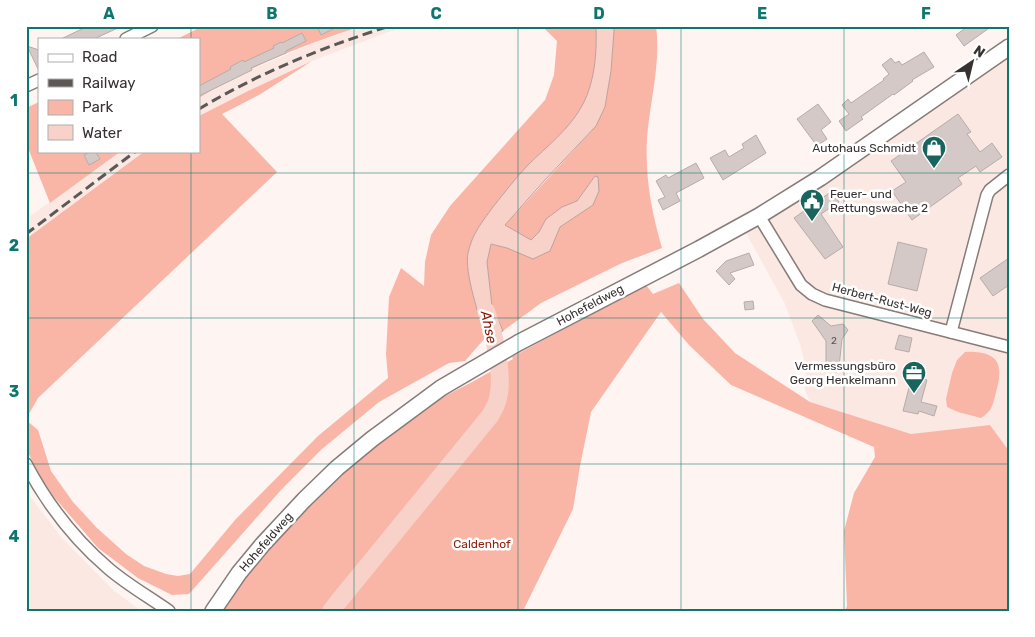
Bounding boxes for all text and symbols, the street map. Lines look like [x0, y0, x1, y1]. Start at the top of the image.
text: A [103, 4, 115, 23]
text: B [266, 4, 278, 23]
text: C [430, 4, 442, 23]
text: D [593, 4, 605, 23]
text: E [757, 4, 767, 23]
text: F [921, 4, 931, 23]
legend [38, 38, 200, 152]
north arrow [948, 38, 998, 88]
text: N [970, 42, 988, 62]
text: Road [82, 48, 118, 66]
text: Railway [82, 74, 136, 92]
text: 1 [10, 91, 18, 110]
text: Park [82, 98, 113, 116]
text: Water [82, 124, 122, 142]
shop icon: Autohaus Schmidt [921, 135, 947, 169]
place label: Autohaus Schmidt [812, 141, 916, 155]
place label: Feuer- und Rettungswache 2 [830, 187, 928, 215]
public building icon: Feuer- und Rettungswache 2 [799, 188, 825, 222]
text: 2 [9, 236, 19, 255]
street label: Herbert-Rust-Weg [830, 280, 934, 320]
street label: Hohefeldweg [554, 281, 626, 329]
water label: Ahse [477, 308, 500, 345]
house number: 2 [831, 335, 837, 347]
place label: Vermessungsbüro Georg Henkelmann [790, 359, 896, 387]
office icon: Vermessungsbüro Georg Henkelmann [901, 360, 927, 394]
text: 3 [9, 382, 19, 401]
street label: Hohefeldweg [236, 509, 296, 575]
text: 4 [9, 527, 20, 546]
park label: Caldenhof [453, 537, 511, 551]

